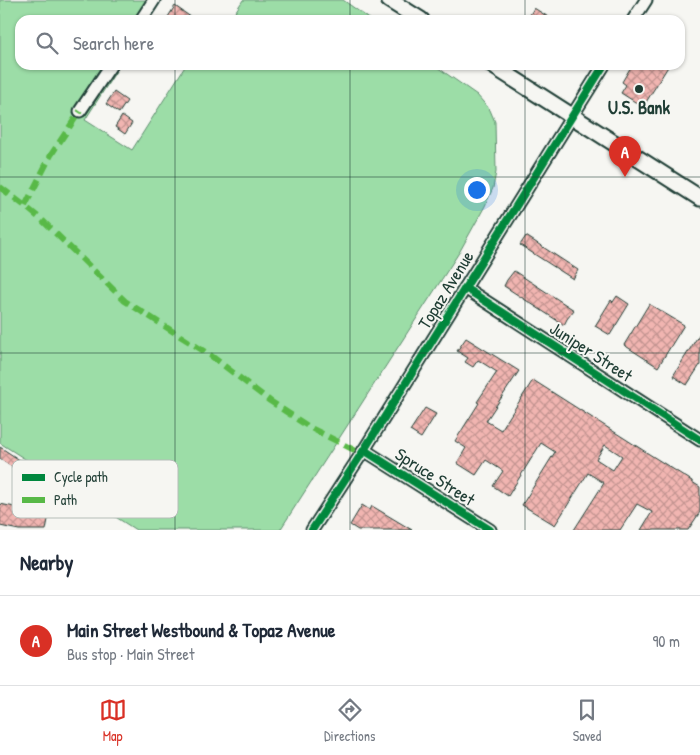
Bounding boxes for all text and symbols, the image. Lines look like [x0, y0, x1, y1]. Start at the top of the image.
search box [15, 15, 685, 70]
icon: search [33, 29, 61, 57]
text: Search here [73, 30, 154, 56]
marker: U.S. Bank [633, 83, 645, 95]
place label: U.S. Bank [608, 95, 670, 120]
pin: A [609, 136, 641, 177]
your location [464, 177, 490, 203]
street label: Topaz Avenue [412, 246, 479, 334]
street label: Juniper Street [545, 316, 638, 388]
street label: Spruce Street [391, 442, 481, 512]
legend [12, 460, 178, 518]
text: Cycle path [54, 467, 108, 487]
text: Path [54, 490, 77, 509]
text: Nearby [20, 548, 73, 577]
text: Main Street Westbound & Topaz Avenue [67, 617, 335, 643]
text: A [32, 630, 40, 652]
text: 90 m [652, 630, 680, 652]
text: Bus stop · Main Street [67, 643, 194, 665]
tab: Map [99, 696, 127, 745]
tab: Directions [324, 696, 375, 745]
tab: Saved [573, 696, 601, 745]

